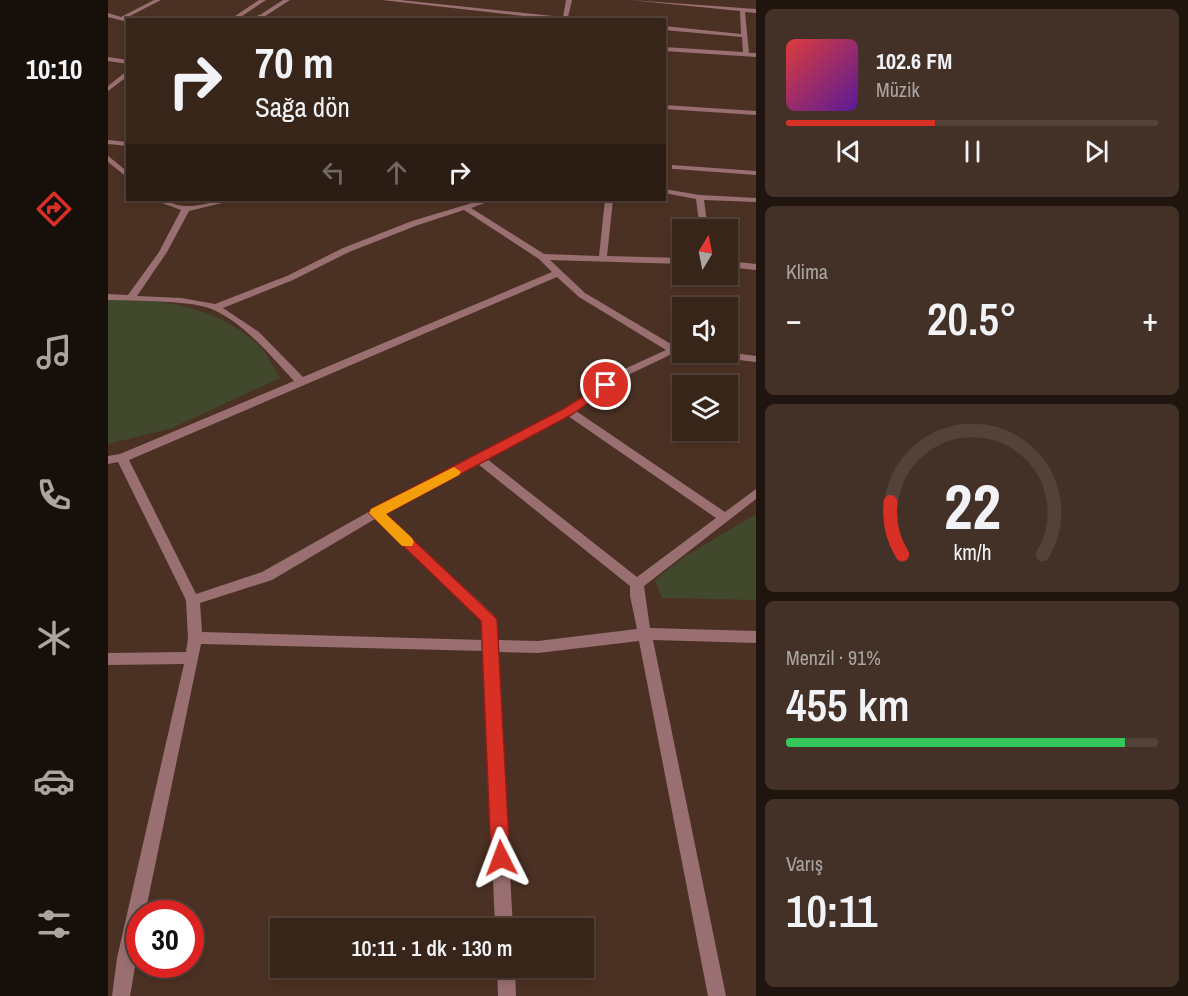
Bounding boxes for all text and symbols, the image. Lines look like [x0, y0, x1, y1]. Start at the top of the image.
text: 70 m [255, 35, 334, 91]
icon: right [156, 42, 234, 120]
text: 102.6 FM [876, 46, 952, 76]
text: 10:10 [26, 51, 82, 87]
text: Müzik [876, 76, 920, 103]
text: Sağa dön [255, 89, 350, 125]
icon: previous [832, 135, 865, 168]
icon: pause [956, 135, 989, 168]
icon: next [1080, 135, 1113, 168]
icon: left [317, 156, 350, 189]
icon: ahead [380, 156, 413, 189]
icon: right [443, 156, 476, 189]
icon: directions [33, 188, 75, 230]
north arrow [672, 219, 738, 285]
map controls [672, 219, 738, 441]
text: Klima [786, 258, 828, 285]
text: 20.5° [927, 288, 1017, 349]
button: sound [672, 297, 738, 363]
text: − [786, 297, 802, 341]
text: + [1142, 297, 1158, 341]
icon: music [33, 331, 75, 373]
pin [580, 359, 631, 410]
icon: arrive [589, 368, 622, 401]
button: layers [672, 375, 738, 441]
text: 22 [944, 464, 1000, 548]
icon: phone [33, 474, 75, 516]
text: km/h [953, 538, 991, 567]
icon: climate [33, 617, 75, 659]
text: Menzil · 91% [786, 644, 881, 671]
text: 455 km [786, 674, 910, 735]
icon: car [33, 760, 75, 802]
position arrow [469, 826, 533, 890]
text: Varış [786, 850, 823, 877]
text: 10:11 [786, 880, 877, 941]
speed limit sign: 30 [126, 900, 204, 978]
icon: filters [33, 903, 75, 945]
text: 10:11 · 1 dk · 130 m [351, 933, 513, 963]

